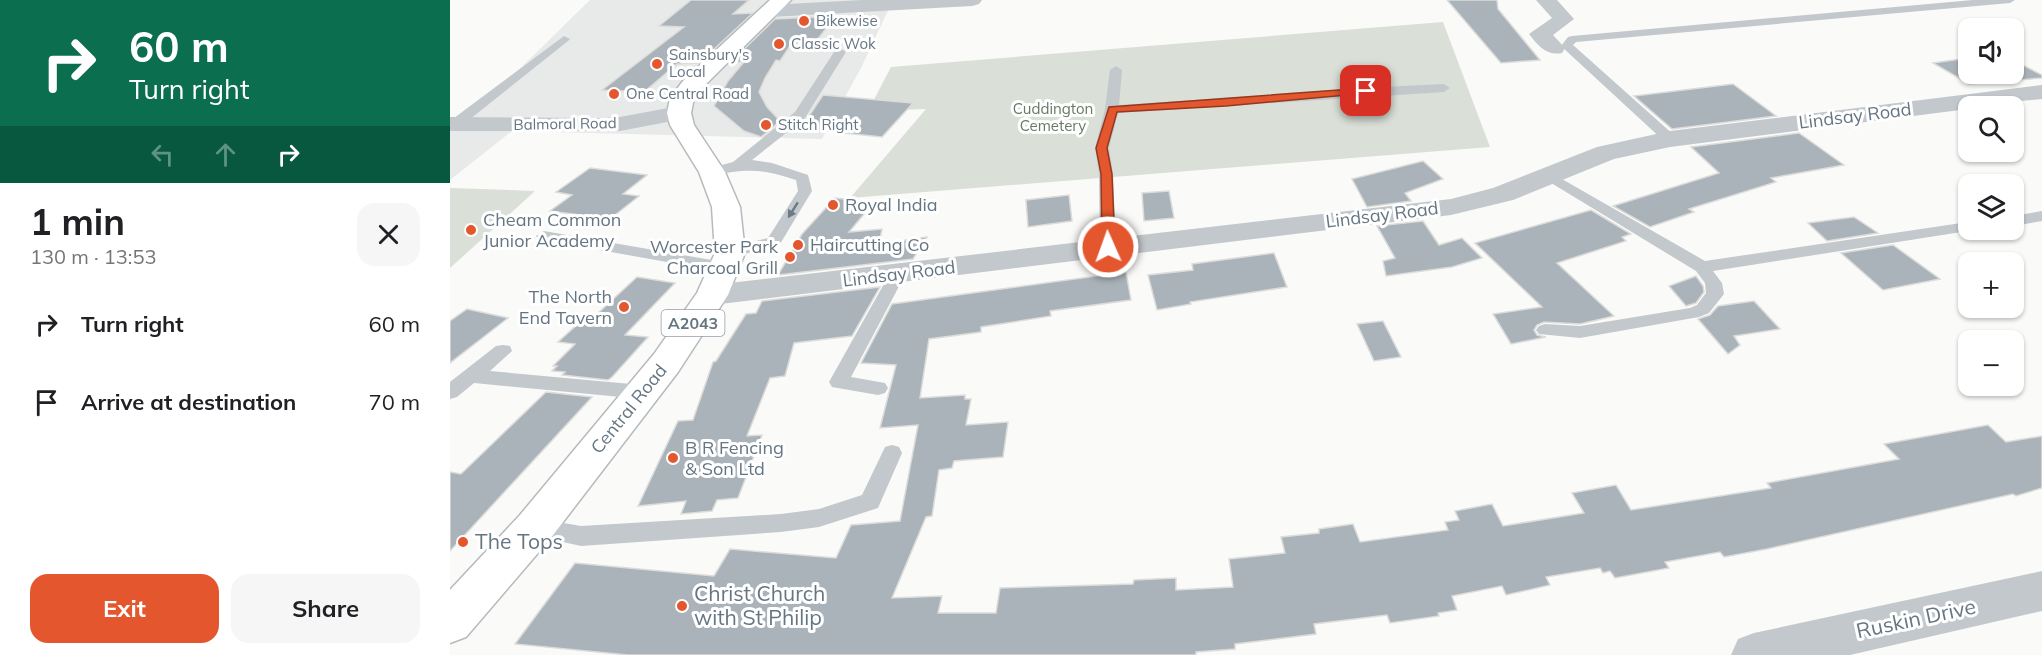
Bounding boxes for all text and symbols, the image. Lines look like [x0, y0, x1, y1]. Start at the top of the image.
place label: Bikewise [816, 11, 878, 30]
marker: Bikewise [797, 14, 811, 28]
map controls [1958, 18, 2024, 396]
button: sound [1958, 18, 2024, 84]
text: 60 m [129, 20, 229, 73]
icon: right [30, 24, 108, 102]
place label: Classic Wok [791, 34, 876, 53]
marker: Classic Wok [772, 37, 786, 51]
place label: Sainsbury's Local [669, 45, 749, 81]
marker: Sainsbury's Local [650, 57, 664, 71]
pin [1340, 65, 1391, 116]
text: Turn right [129, 72, 249, 106]
icon: arrive [1349, 74, 1382, 107]
place label: One Central Road [626, 84, 749, 103]
marker: One Central Road [607, 87, 621, 101]
button: search [1958, 96, 2024, 162]
street label: Lindsay Road [1797, 97, 1913, 134]
park label: Cuddington Cemetery [1013, 99, 1093, 135]
street label: Balmoral Road [513, 113, 617, 134]
place label: Stitch Right [778, 115, 858, 134]
marker: Stitch Right [759, 118, 773, 132]
icon: left [146, 138, 179, 171]
icon: ahead [209, 138, 242, 171]
icon: right [272, 138, 305, 171]
button: layers [1958, 174, 2024, 240]
place label: Royal India [845, 193, 938, 216]
street label: Lindsay Road [1324, 196, 1440, 233]
marker: Royal India [826, 198, 840, 212]
text: 1 min [30, 199, 125, 244]
one-way arrow [788, 201, 799, 218]
button: close [357, 203, 420, 266]
place label: Cheam Common Junior Academy [483, 208, 621, 252]
position arrow [1076, 215, 1140, 279]
marker: Cheam Common Junior Academy [464, 223, 478, 237]
place label: Haircutting Co [810, 233, 929, 256]
place label: Worcester Park Charcoal Grill [650, 235, 779, 279]
marker: Haircutting Co [791, 238, 805, 252]
text: 130 m · 13:53 [30, 244, 156, 269]
marker: Worcester Park Charcoal Grill [783, 250, 797, 264]
button: + [1958, 252, 2024, 318]
street label: Lindsay Road [841, 255, 957, 292]
place label: The North End Tavern [519, 285, 612, 329]
marker: The North End Tavern [617, 300, 631, 314]
icon: right [30, 308, 63, 341]
text: Turn right [81, 310, 184, 338]
text: 60 m [369, 310, 420, 338]
road number: A2043 [662, 310, 724, 336]
button: − [1958, 330, 2024, 396]
street label: Central Road [585, 359, 672, 458]
icon: arrive [30, 386, 63, 419]
text: Arrive at destination [81, 388, 296, 416]
text: 70 m [369, 388, 420, 416]
place label: B R Fencing & Son Ltd [685, 436, 784, 480]
marker: B R Fencing & Son Ltd [666, 451, 680, 465]
place label: The Tops [475, 528, 563, 554]
marker: The Tops [456, 535, 470, 549]
button: Exit [30, 574, 219, 643]
button: Share [231, 574, 420, 643]
place label: Christ Church with St Philip [694, 580, 825, 630]
street label: Ruskin Drive [1854, 593, 1978, 643]
marker: Christ Church with St Philip [675, 599, 689, 613]

